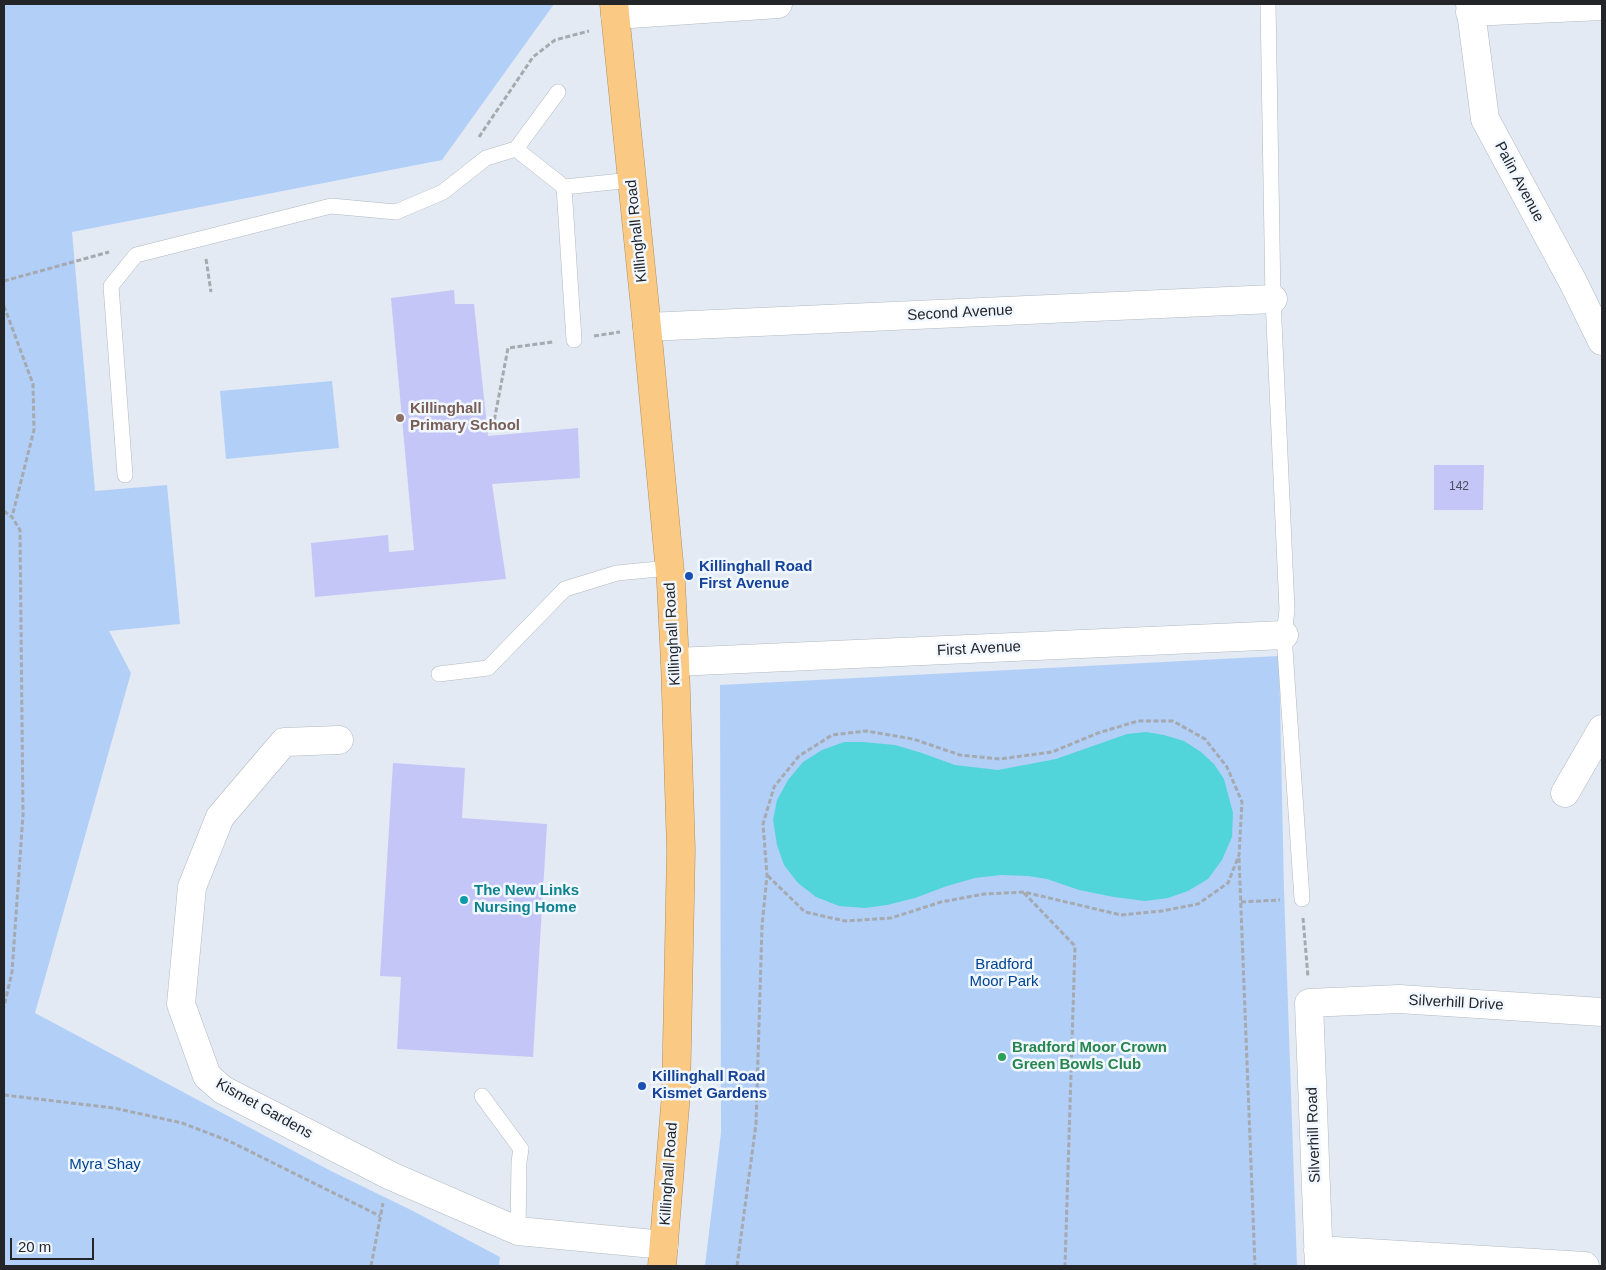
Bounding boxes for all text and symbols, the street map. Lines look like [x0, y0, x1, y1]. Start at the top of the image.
street label: Palin Avenue [1490, 139, 1548, 225]
street label: Killinghall Road [623, 179, 651, 283]
street label: Second Avenue [907, 301, 1013, 325]
place label: Killinghall Primary School [410, 400, 520, 435]
marker: Killinghall Primary School [394, 412, 406, 424]
house number: 142 [1449, 480, 1469, 494]
place label: Killinghall Road First Avenue [699, 558, 812, 593]
marker: Killinghall Road First Avenue [683, 570, 695, 582]
street label: Killinghall Road [661, 582, 685, 686]
street label: First Avenue [937, 638, 1021, 660]
place label: The New Links Nursing Home [474, 882, 579, 917]
marker: The New Links Nursing Home [458, 894, 470, 906]
park label: Bradford Moor Park [969, 956, 1039, 991]
street label: Silverhill Drive [1408, 992, 1504, 1014]
place label: Bradford Moor Crown Green Bowls Club [1012, 1039, 1167, 1074]
marker: Bradford Moor Crown Green Bowls Club [996, 1051, 1008, 1063]
place label: Killinghall Road Kismet Gardens [652, 1068, 767, 1103]
street label: Kismet Gardens [213, 1075, 315, 1143]
marker: Killinghall Road Kismet Gardens [636, 1080, 648, 1092]
street label: Silverhill Road [1303, 1087, 1325, 1183]
street label: Killinghall Road [656, 1122, 682, 1226]
park label: Myra Shay [69, 1156, 141, 1174]
scale bar [12, 1228, 96, 1260]
text: 20 m [18, 1238, 51, 1255]

